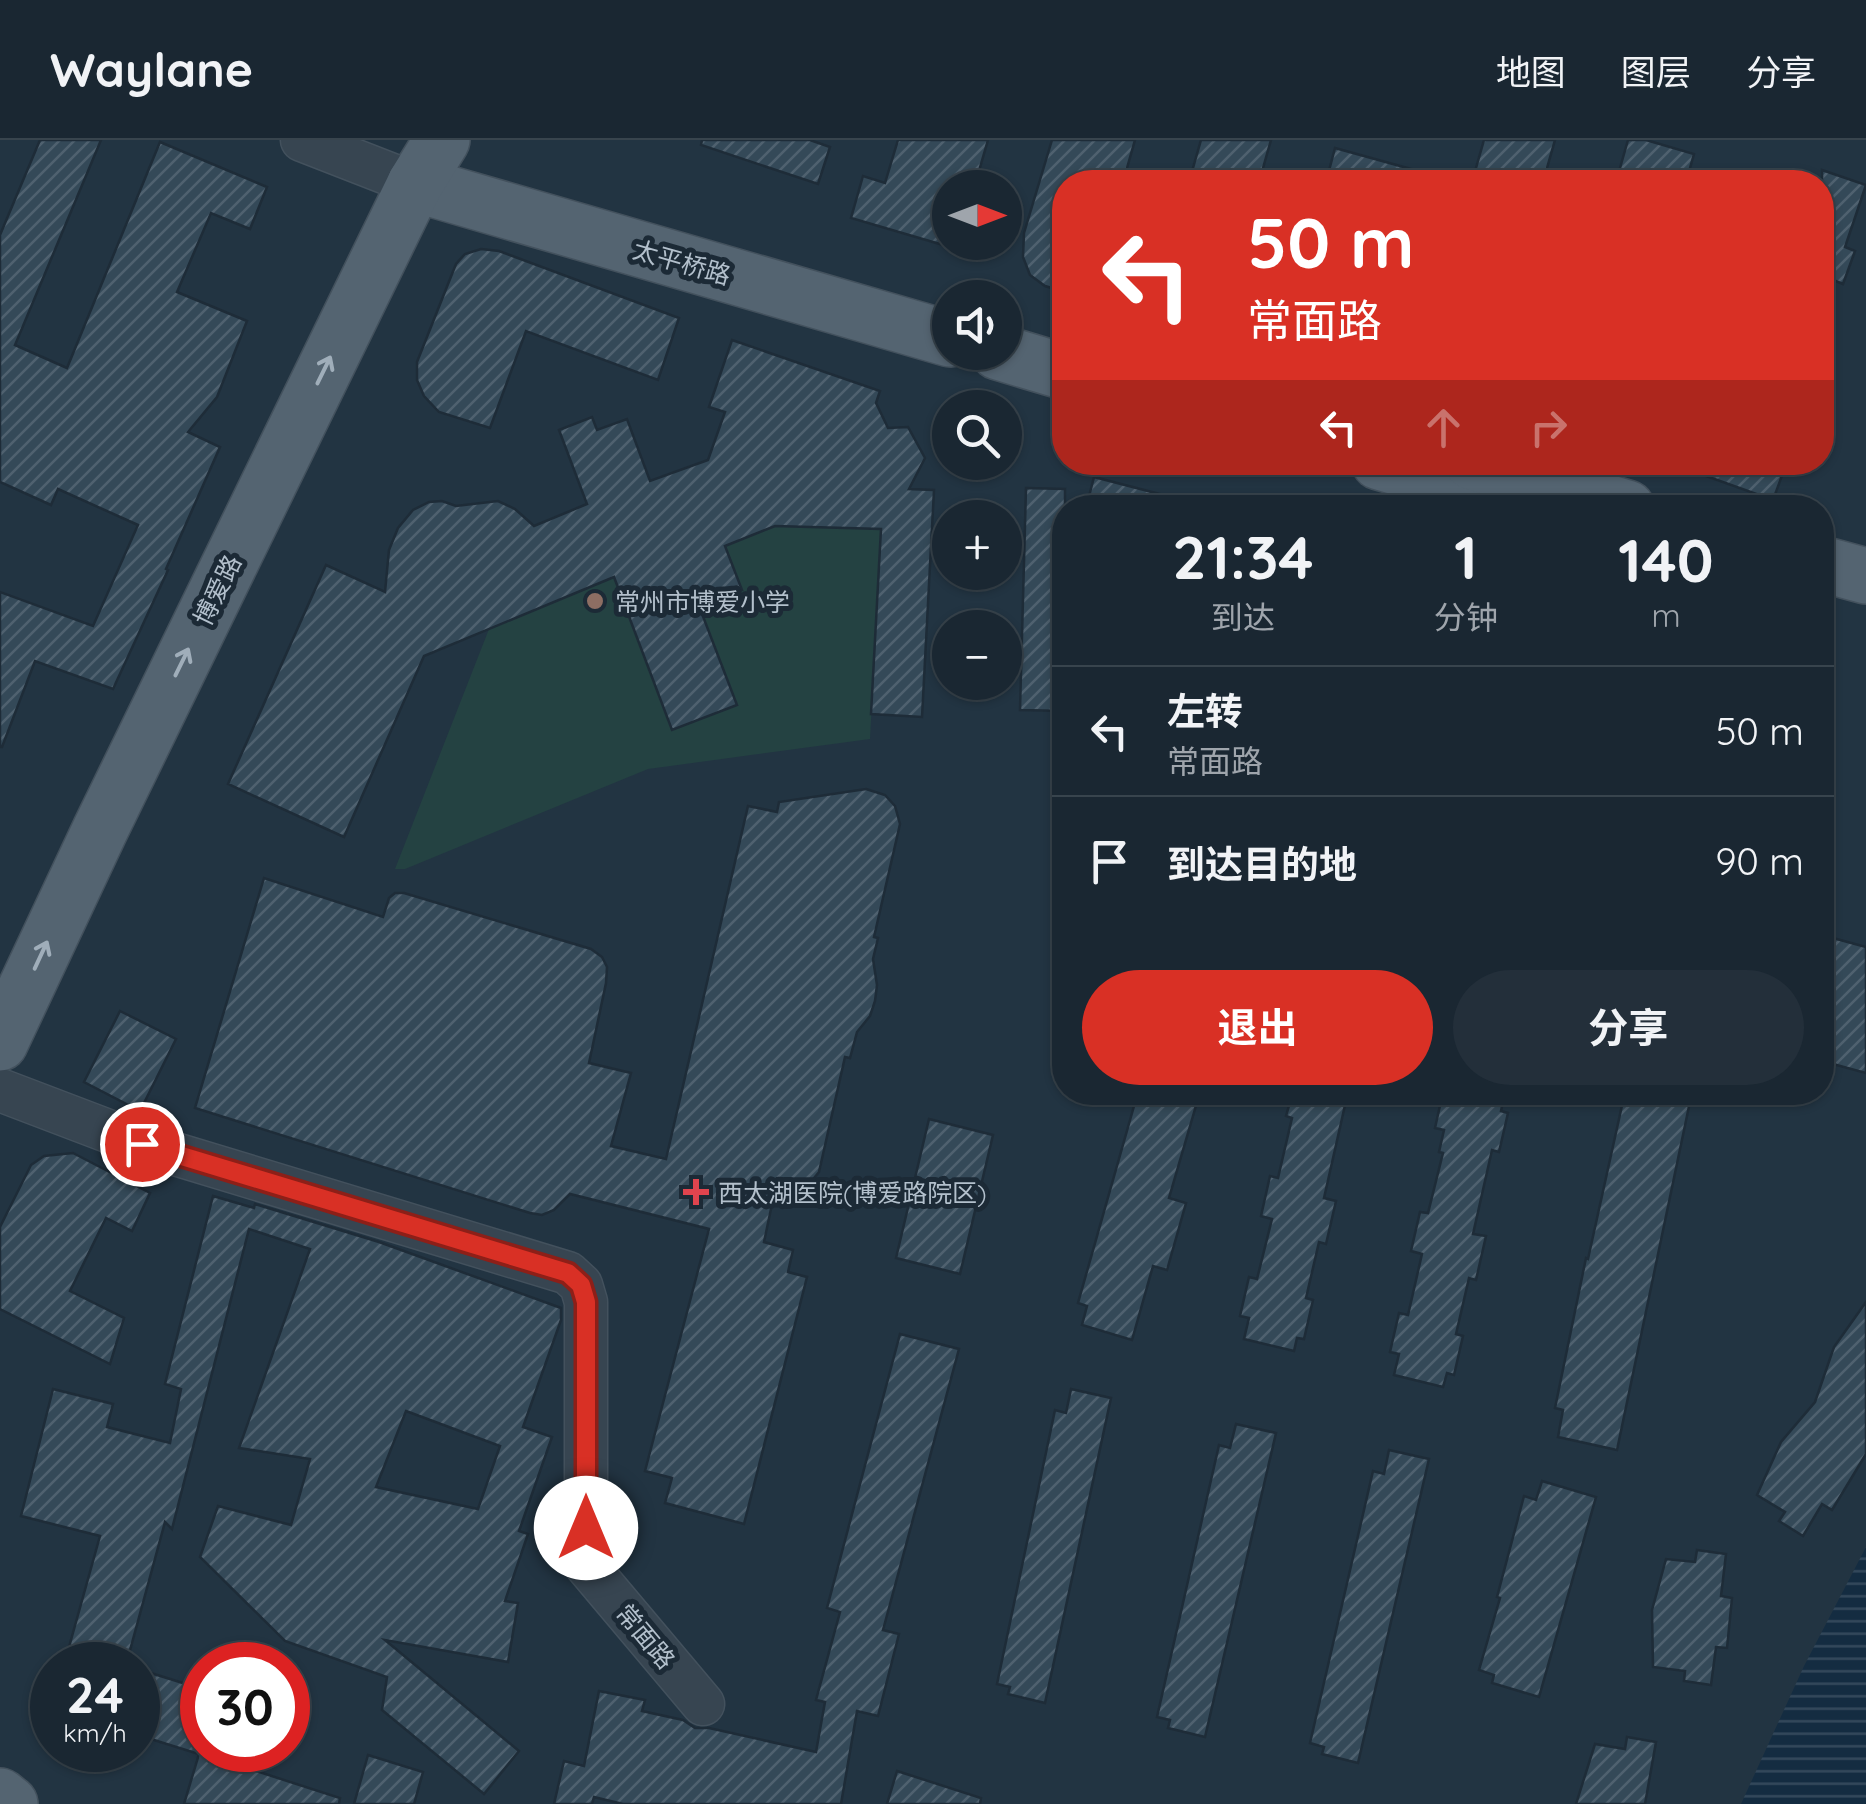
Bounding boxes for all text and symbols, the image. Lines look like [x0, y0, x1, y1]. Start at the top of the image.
text: Waylane [50, 39, 253, 99]
text: 地图 [1496, 50, 1566, 94]
text: 图层 [1621, 50, 1691, 94]
text: 分享 [1746, 50, 1816, 94]
north arrow [932, 170, 1022, 260]
map controls [932, 170, 1022, 700]
text: 50 m [1247, 198, 1414, 286]
icon: left [1082, 210, 1212, 340]
street label: 太平桥路 [630, 233, 734, 291]
button: sound [932, 280, 1022, 370]
text: 常面路 [1247, 292, 1382, 348]
one-way arrow [316, 355, 335, 385]
button: search [932, 390, 1022, 480]
icon: left [1311, 400, 1366, 455]
icon: ahead [1416, 400, 1471, 455]
icon: right [1521, 400, 1576, 455]
button: + [932, 500, 1022, 590]
text: 21:34 [1172, 519, 1314, 594]
text: 1 [1454, 519, 1478, 594]
text: 140 [1618, 522, 1714, 597]
street label: 博爱路 [187, 549, 247, 631]
place label: 常州市博爱小学 [615, 586, 790, 617]
marker: 常州市博爱小学 [584, 590, 606, 612]
text: m [1651, 595, 1681, 635]
text: 到达 [1211, 597, 1275, 637]
text: 分钟 [1434, 597, 1498, 637]
button: − [932, 610, 1022, 700]
one-way arrow [173, 648, 192, 677]
text: 左转 [1167, 687, 1243, 735]
icon: left [1082, 704, 1137, 759]
text: 50 m [1716, 707, 1804, 755]
text: 常面路 [1167, 741, 1263, 781]
icon: arrive [1082, 834, 1137, 889]
text: 90 m [1715, 837, 1804, 885]
text: 到达目的地 [1167, 840, 1357, 888]
one-way arrow [33, 941, 52, 971]
button: 退出 [1082, 970, 1433, 1085]
button: 分享 [1453, 970, 1804, 1085]
pin [100, 1102, 185, 1187]
icon: arrive [115, 1117, 170, 1172]
place label: 西太湖医院(博爱路院区) [718, 1177, 987, 1208]
marker: 西太湖医院(博爱路院区) [683, 1179, 709, 1205]
position arrow [534, 1476, 638, 1580]
street label: 常面路 [610, 1597, 682, 1675]
speed limit sign: 30 [180, 1642, 310, 1772]
text: 24 [66, 1663, 124, 1726]
text: km/h [63, 1717, 127, 1748]

